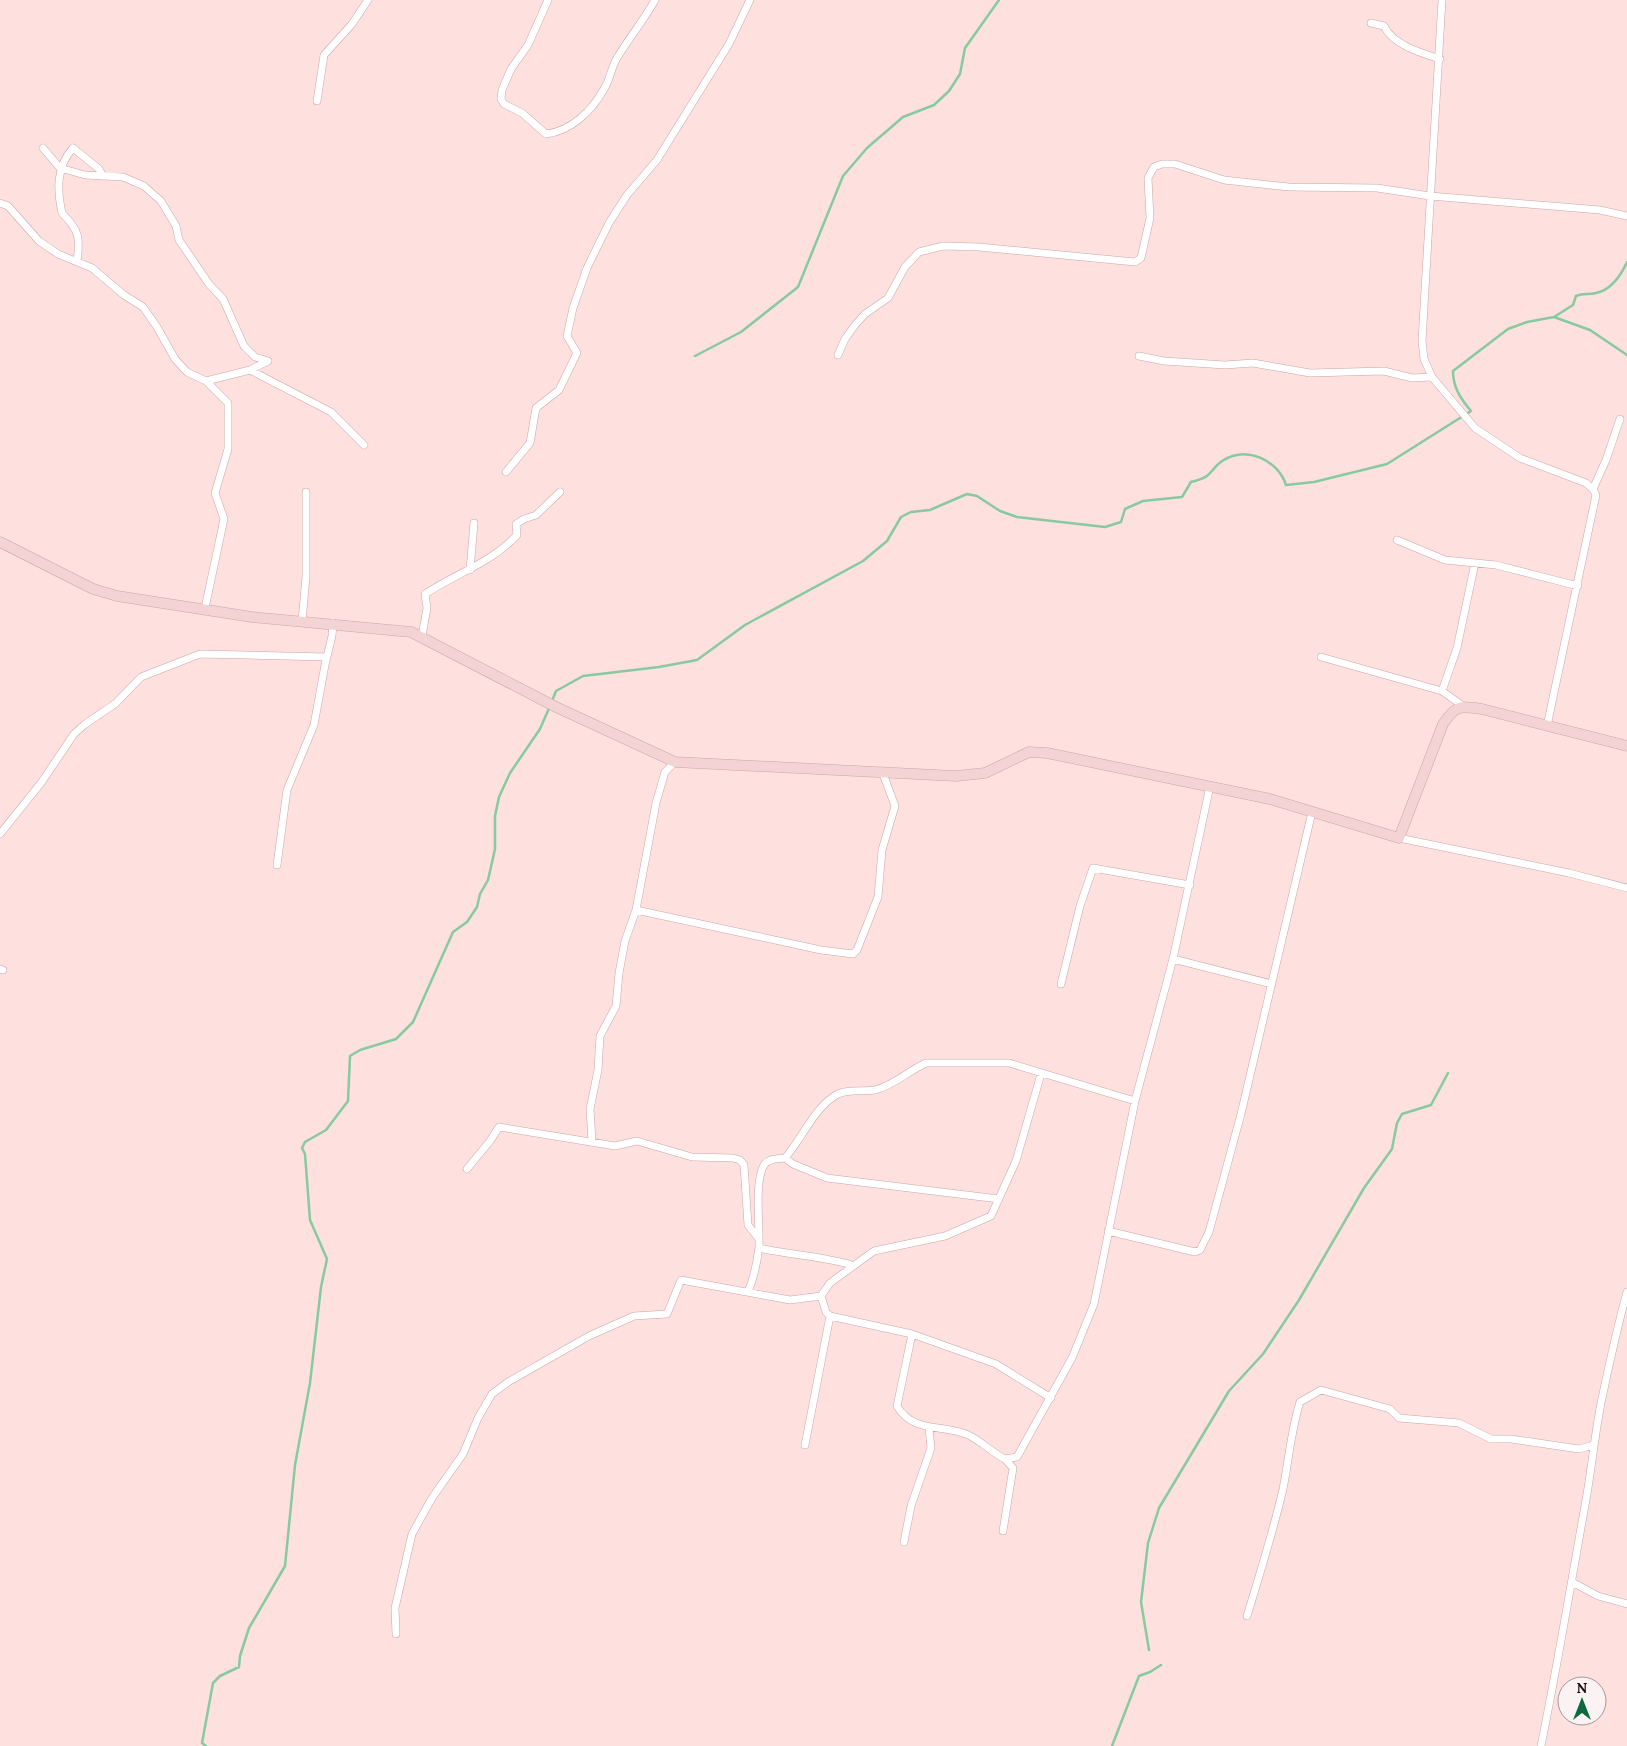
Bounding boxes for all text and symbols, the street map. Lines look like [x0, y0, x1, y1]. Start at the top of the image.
north arrow [1557, 1676, 1607, 1726]
text: N [1577, 1679, 1588, 1697]

